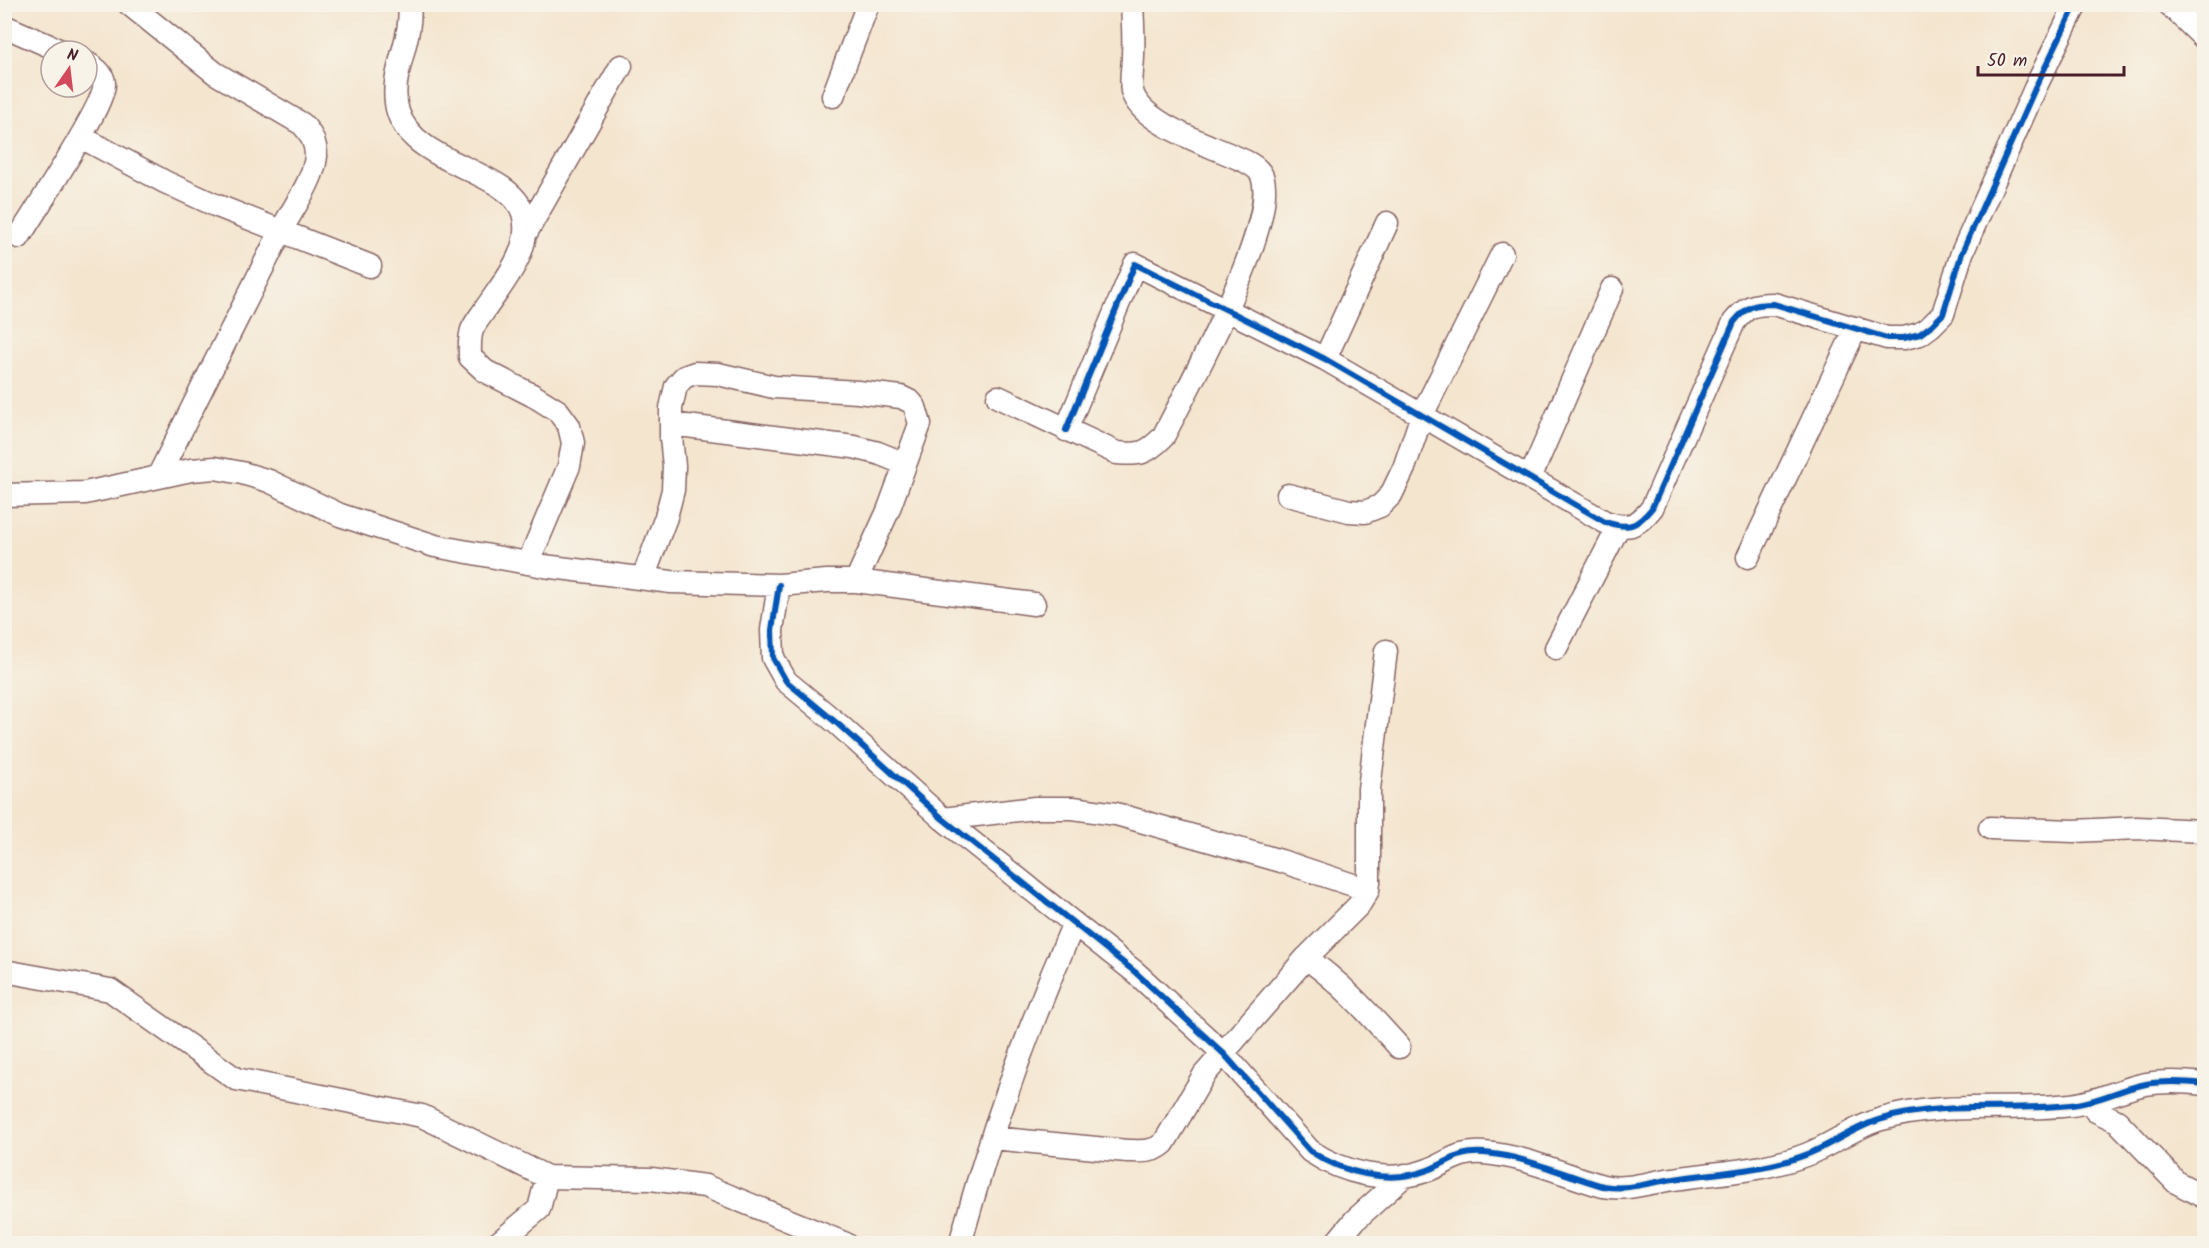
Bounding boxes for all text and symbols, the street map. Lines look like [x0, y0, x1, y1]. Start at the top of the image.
north arrow [39, 39, 99, 99]
scale bar [1978, 39, 2124, 77]
text: N [64, 43, 80, 69]
text: 50 m [1987, 47, 2027, 76]

